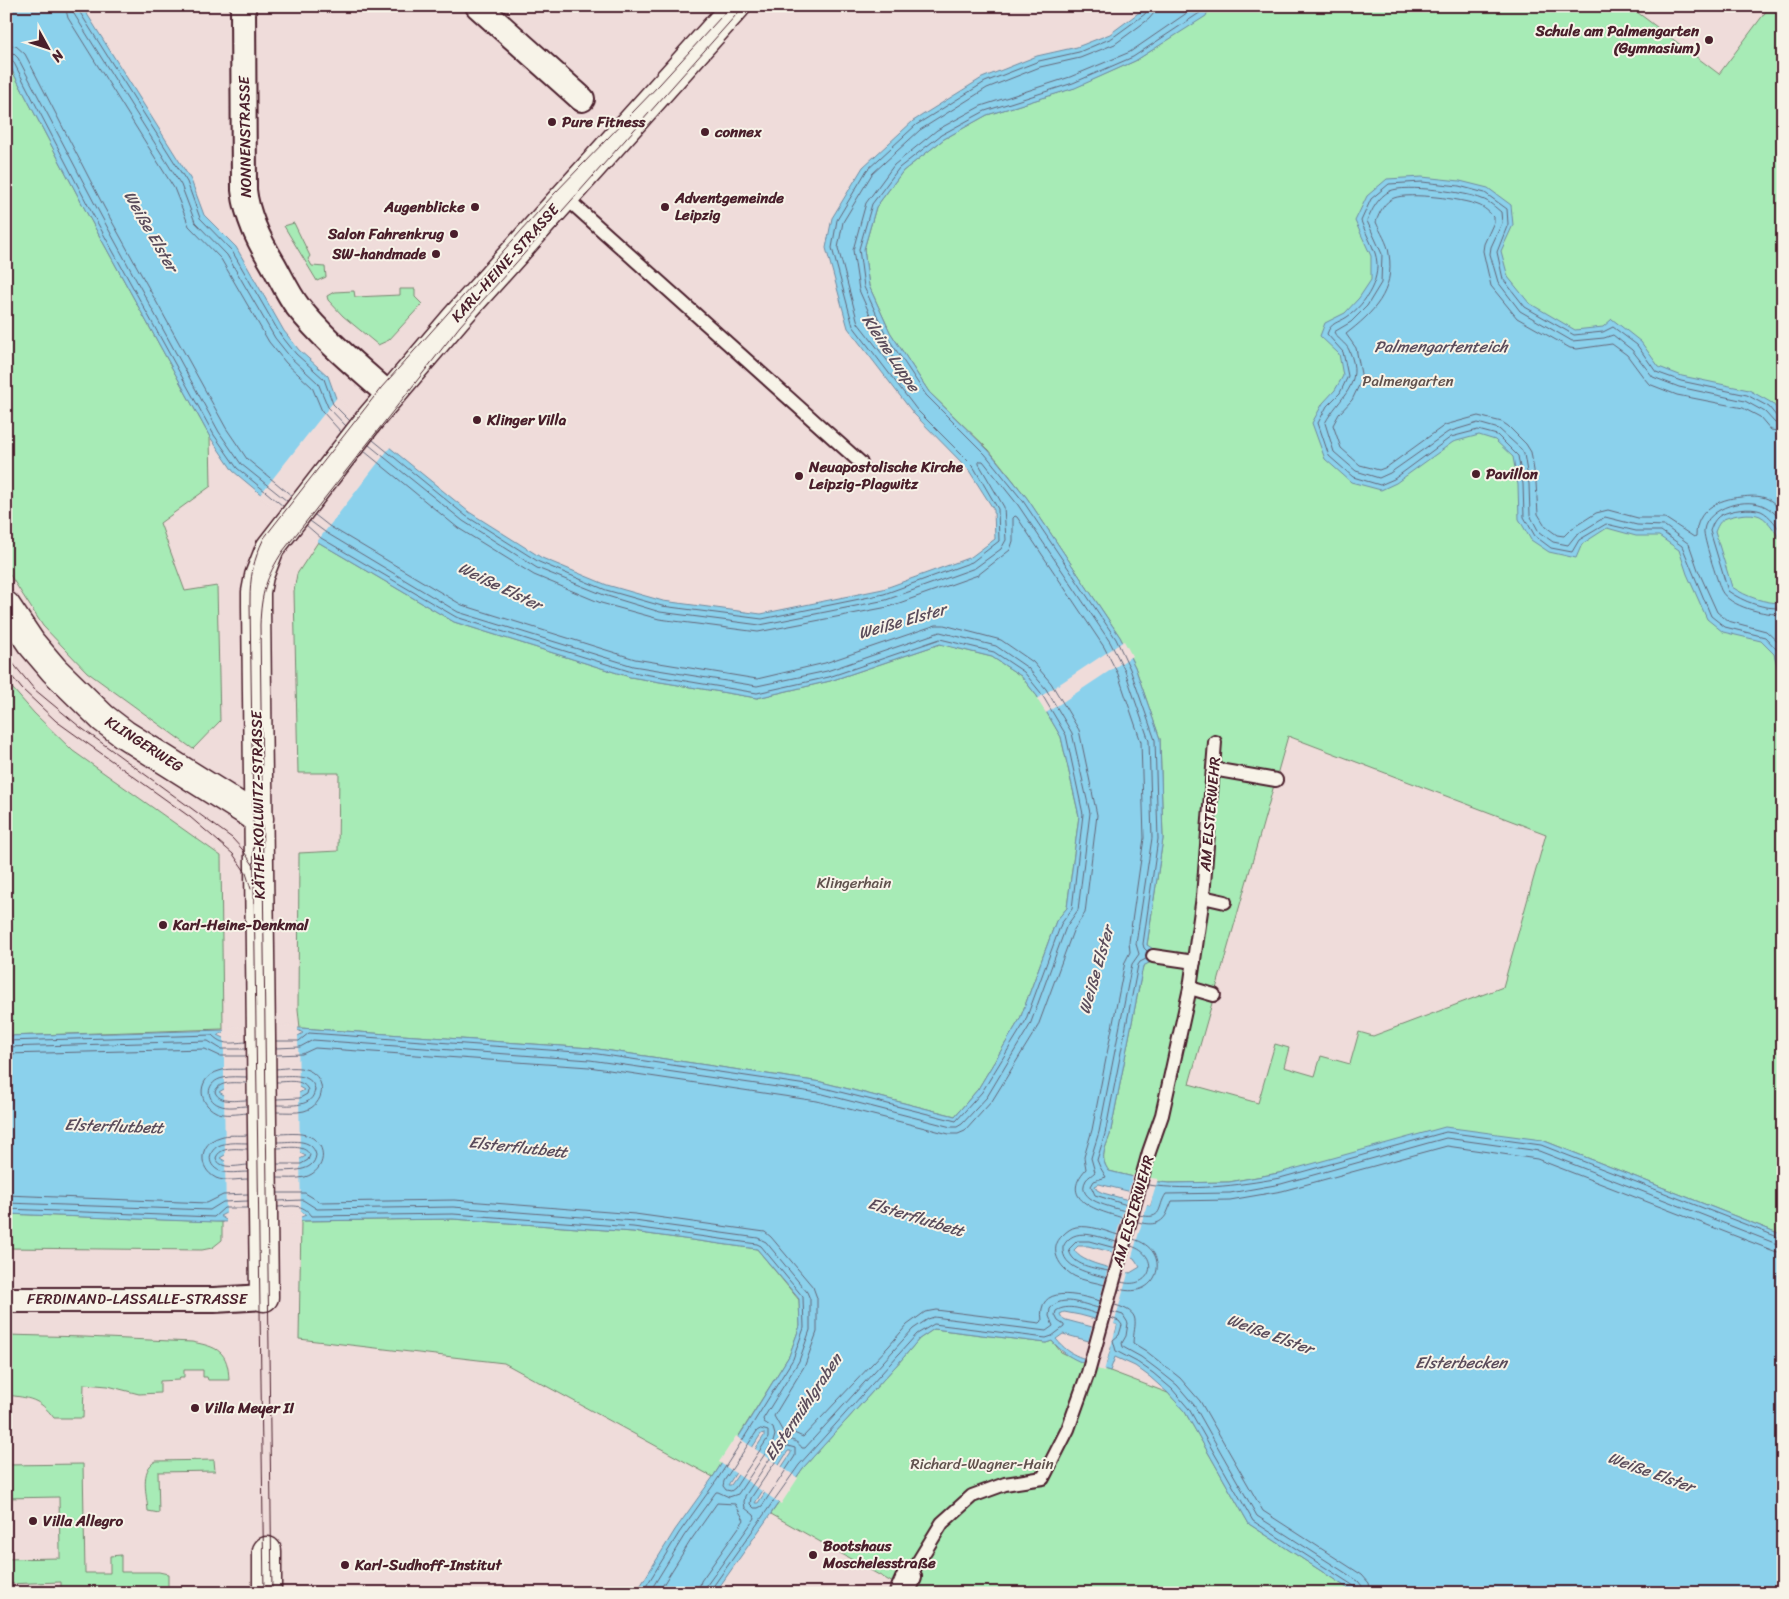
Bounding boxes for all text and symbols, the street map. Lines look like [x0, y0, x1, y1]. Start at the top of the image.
place label: Schule am Palmengarten (Gymnasium) [1535, 18, 1701, 61]
north arrow [22, 22, 72, 72]
marker: Schule am Palmengarten (Gymnasium) [1703, 34, 1715, 46]
text: N [45, 44, 71, 68]
street label: NONNENSTRASSE [231, 74, 259, 198]
place label: Pure Fitness [562, 109, 647, 135]
marker: Pure Fitness [546, 116, 558, 128]
place label: connex [714, 119, 762, 145]
marker: connex [699, 126, 711, 138]
water label: Weiße Elster [116, 185, 188, 280]
place label: Adventgemeinde Leipzig [674, 185, 784, 228]
place label: Augenblicke [383, 194, 465, 220]
street label: KARL-HEINE-STRASSE [444, 196, 567, 328]
marker: Augenblicke [469, 201, 481, 213]
marker: Adventgemeinde Leipzig [659, 201, 671, 213]
place label: Salon Fahrenkrug [327, 221, 444, 247]
marker: Salon Fahrenkrug [448, 228, 460, 240]
place label: SW-handmade [331, 241, 427, 267]
marker: SW-handmade [430, 248, 442, 260]
water label: Kleine Luppe [854, 308, 929, 399]
water label: Palmengartenteich [1374, 332, 1509, 361]
park label: Palmengarten [1362, 368, 1454, 394]
place label: Klinger Villa [486, 407, 567, 433]
marker: Klinger Villa [471, 414, 483, 426]
place label: Neuapostolische Kirche Leipzig-Plagwitz [808, 454, 964, 497]
place label: Pavillon [1486, 461, 1539, 487]
marker: Pavillon [1470, 468, 1482, 480]
marker: Neuapostolische Kirche Leipzig-Plagwitz [793, 470, 805, 482]
water label: Weiße Elster [453, 553, 550, 620]
water label: Weiße Elster [855, 594, 953, 647]
street label: KLINGERWEG [100, 709, 189, 779]
street label: KÄTHE-KOLLWITZ-STRASSE [243, 709, 273, 900]
street label: AM ELSTERWEHR [1192, 756, 1228, 873]
park label: Klingerhain [817, 870, 891, 896]
place label: Karl-Heine-Denkmal [172, 912, 309, 938]
marker: Karl-Heine-Denkmal [157, 919, 169, 931]
water label: Weiße Elster [1070, 919, 1123, 1017]
water label: Elsterflutbett [64, 1110, 166, 1142]
water label: Elsterflutbett [467, 1127, 570, 1167]
street label: AM ELSTERWEHR [1104, 1152, 1161, 1271]
water label: Elsterflutbett [865, 1189, 969, 1246]
street label: FERDINAND-LASSALLE-STRASSE [27, 1286, 249, 1312]
water label: Weiße Elster [1223, 1305, 1320, 1364]
water label: Elstermühlgraben [756, 1345, 851, 1467]
water label: Elsterbecken [1415, 1348, 1509, 1377]
place label: Villa Meyer II [205, 1395, 294, 1421]
marker: Villa Meyer II [189, 1402, 201, 1414]
water label: Weiße Elster [1604, 1443, 1701, 1502]
park label: Richard-Wagner-Hain [910, 1451, 1054, 1477]
place label: Villa Allegro [43, 1508, 123, 1534]
marker: Villa Allegro [27, 1515, 39, 1527]
place label: Bootshaus Moschelesstraße [822, 1533, 936, 1576]
marker: Bootshaus Moschelesstraße [807, 1549, 819, 1561]
place label: Karl-Sudhoff-Institut [354, 1552, 502, 1578]
marker: Karl-Sudhoff-Institut [339, 1559, 351, 1571]

